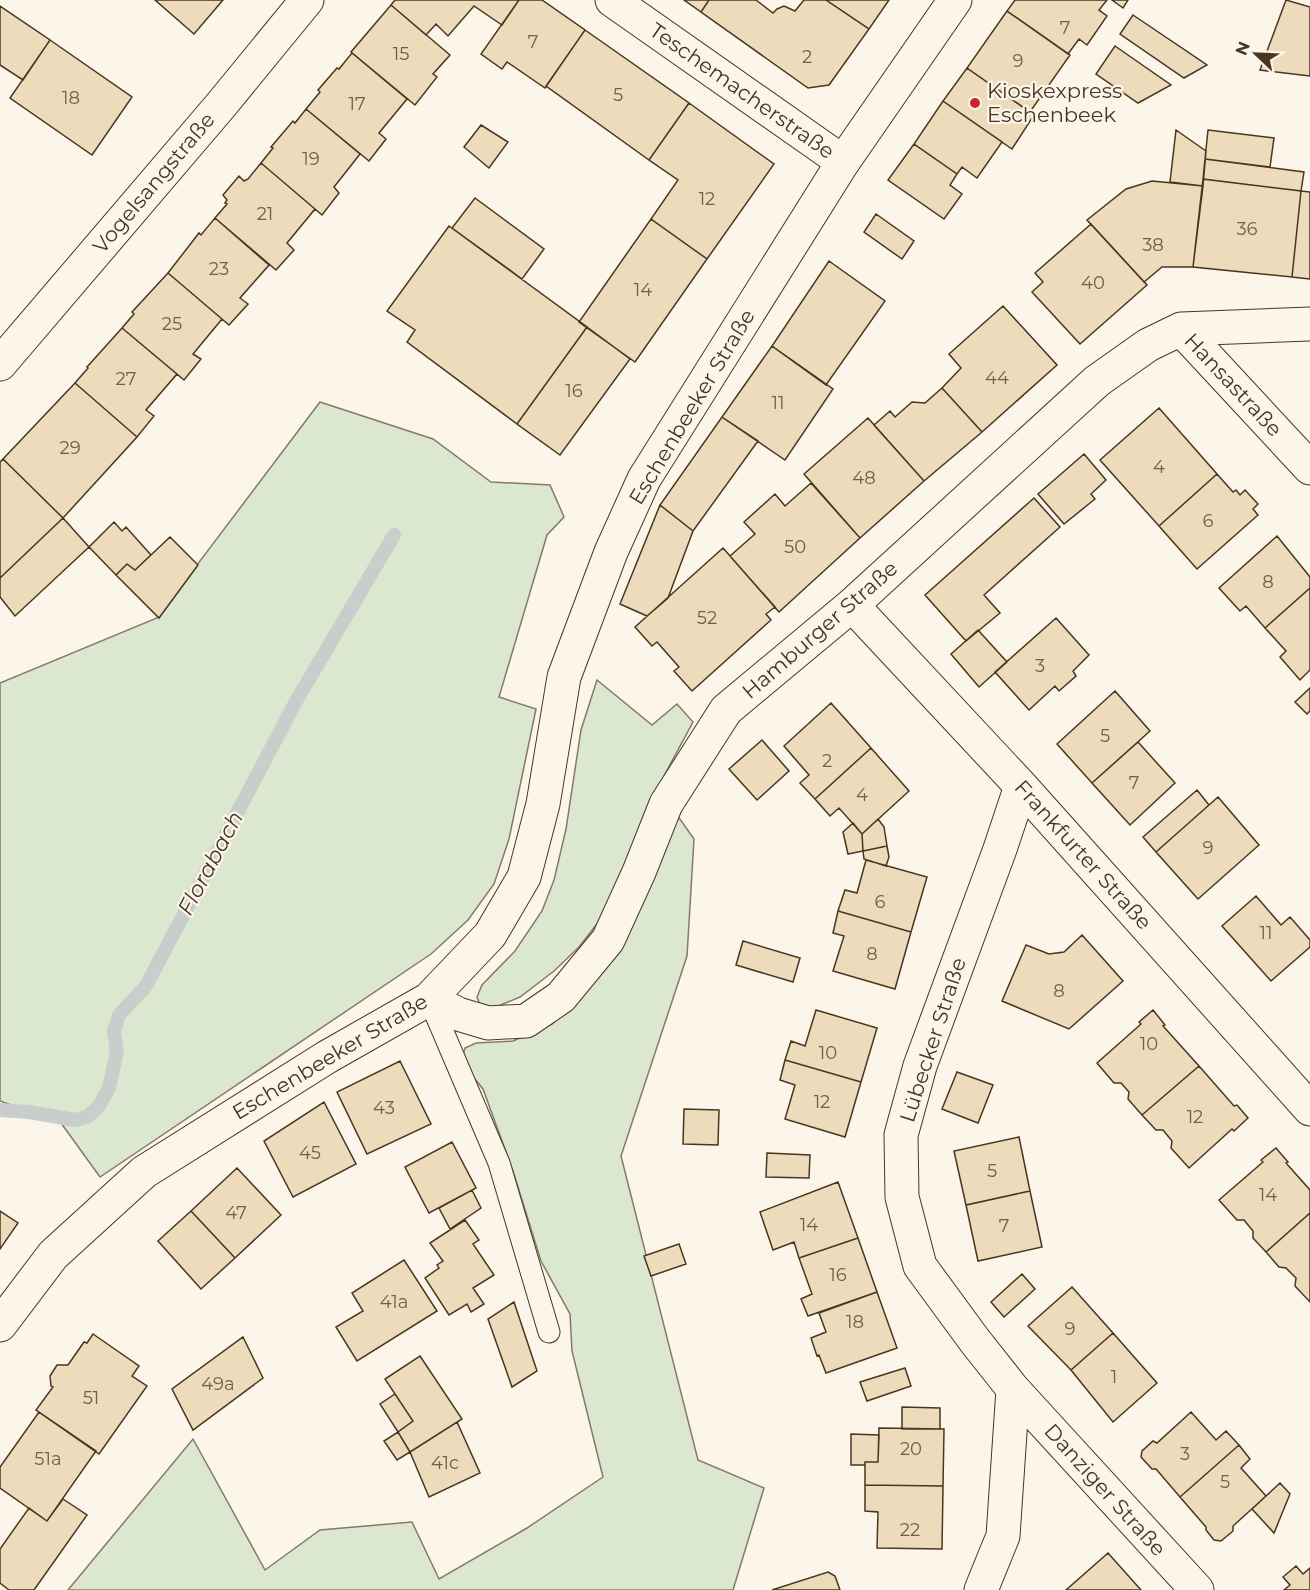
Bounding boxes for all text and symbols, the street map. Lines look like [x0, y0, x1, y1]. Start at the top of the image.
street label: Teschemacherstraße [645, 17, 839, 164]
house number: 7 [1060, 17, 1070, 39]
north arrow [1226, 24, 1286, 84]
house number: 7 [528, 31, 538, 53]
text: N [1231, 39, 1254, 58]
house number: 15 [393, 43, 409, 65]
house number: 2 [802, 46, 812, 68]
house number: 9 [1013, 50, 1024, 72]
place label: Kioskexpress Eschenbeek [987, 78, 1122, 127]
house number: 5 [613, 84, 623, 106]
house number: 18 [62, 87, 80, 109]
house number: 17 [348, 93, 366, 115]
marker: Kioskexpress Eschenbeek [968, 96, 982, 110]
street label: Vogelsangstraße [87, 107, 220, 258]
house number: 19 [302, 148, 320, 170]
house number: 12 [699, 188, 715, 210]
house number: 21 [257, 203, 273, 225]
house number: 36 [1236, 218, 1258, 240]
house number: 38 [1142, 234, 1164, 256]
house number: 23 [209, 258, 229, 280]
house number: 40 [1081, 272, 1105, 294]
house number: 14 [634, 279, 652, 301]
street label: Eschenbeeker Straße [623, 305, 760, 509]
house number: 25 [162, 313, 182, 335]
street label: Hansastraße [1179, 328, 1287, 441]
house number: 44 [985, 367, 1009, 389]
house number: 27 [116, 368, 136, 390]
house number: 16 [565, 380, 583, 402]
house number: 11 [772, 392, 785, 414]
house number: 29 [59, 437, 81, 459]
house number: 4 [1153, 456, 1165, 478]
house number: 48 [852, 467, 876, 489]
house number: 6 [1203, 510, 1214, 532]
house number: 50 [784, 536, 806, 558]
street label: Hamburger Straße [737, 555, 902, 704]
house number: 8 [1262, 571, 1274, 593]
house number: 52 [697, 607, 717, 629]
house number: 3 [1035, 655, 1045, 677]
house number: 5 [1100, 725, 1110, 747]
house number: 2 [822, 750, 832, 772]
house number: 7 [1129, 772, 1139, 794]
street label: Frankfurter Straße [1010, 775, 1157, 935]
house number: 4 [856, 784, 868, 806]
water label: Florabach [172, 807, 249, 920]
house number: 9 [1203, 837, 1214, 859]
house number: 6 [875, 891, 886, 913]
house number: 11 [1260, 922, 1273, 944]
house number: 8 [866, 943, 878, 965]
street label: Lübecker Straße [894, 954, 971, 1125]
house number: 8 [1053, 980, 1065, 1002]
street label: Eschenbeeker Straße [228, 988, 432, 1125]
house number: 10 [1140, 1033, 1158, 1055]
house number: 10 [819, 1042, 837, 1064]
house number: 12 [814, 1091, 830, 1113]
house number: 43 [373, 1097, 395, 1119]
house number: 12 [1187, 1106, 1203, 1128]
house number: 45 [299, 1142, 321, 1164]
house number: 5 [987, 1160, 997, 1182]
house number: 14 [1259, 1184, 1277, 1206]
house number: 47 [225, 1202, 247, 1224]
house number: 14 [800, 1214, 818, 1236]
house number: 7 [999, 1215, 1009, 1237]
house number: 16 [829, 1264, 847, 1286]
house number: 41a [380, 1291, 408, 1313]
house number: 18 [846, 1311, 864, 1333]
house number: 9 [1065, 1318, 1076, 1340]
house number: 1 [1111, 1366, 1117, 1388]
house number: 49a [201, 1373, 235, 1395]
house number: 51 [83, 1387, 99, 1409]
street label: Danziger Straße [1039, 1418, 1171, 1561]
house number: 20 [900, 1438, 922, 1460]
house number: 3 [1180, 1443, 1190, 1465]
house number: 51a [34, 1448, 62, 1470]
house number: 41c [431, 1452, 459, 1474]
house number: 5 [1220, 1471, 1230, 1493]
house number: 22 [900, 1519, 920, 1541]

